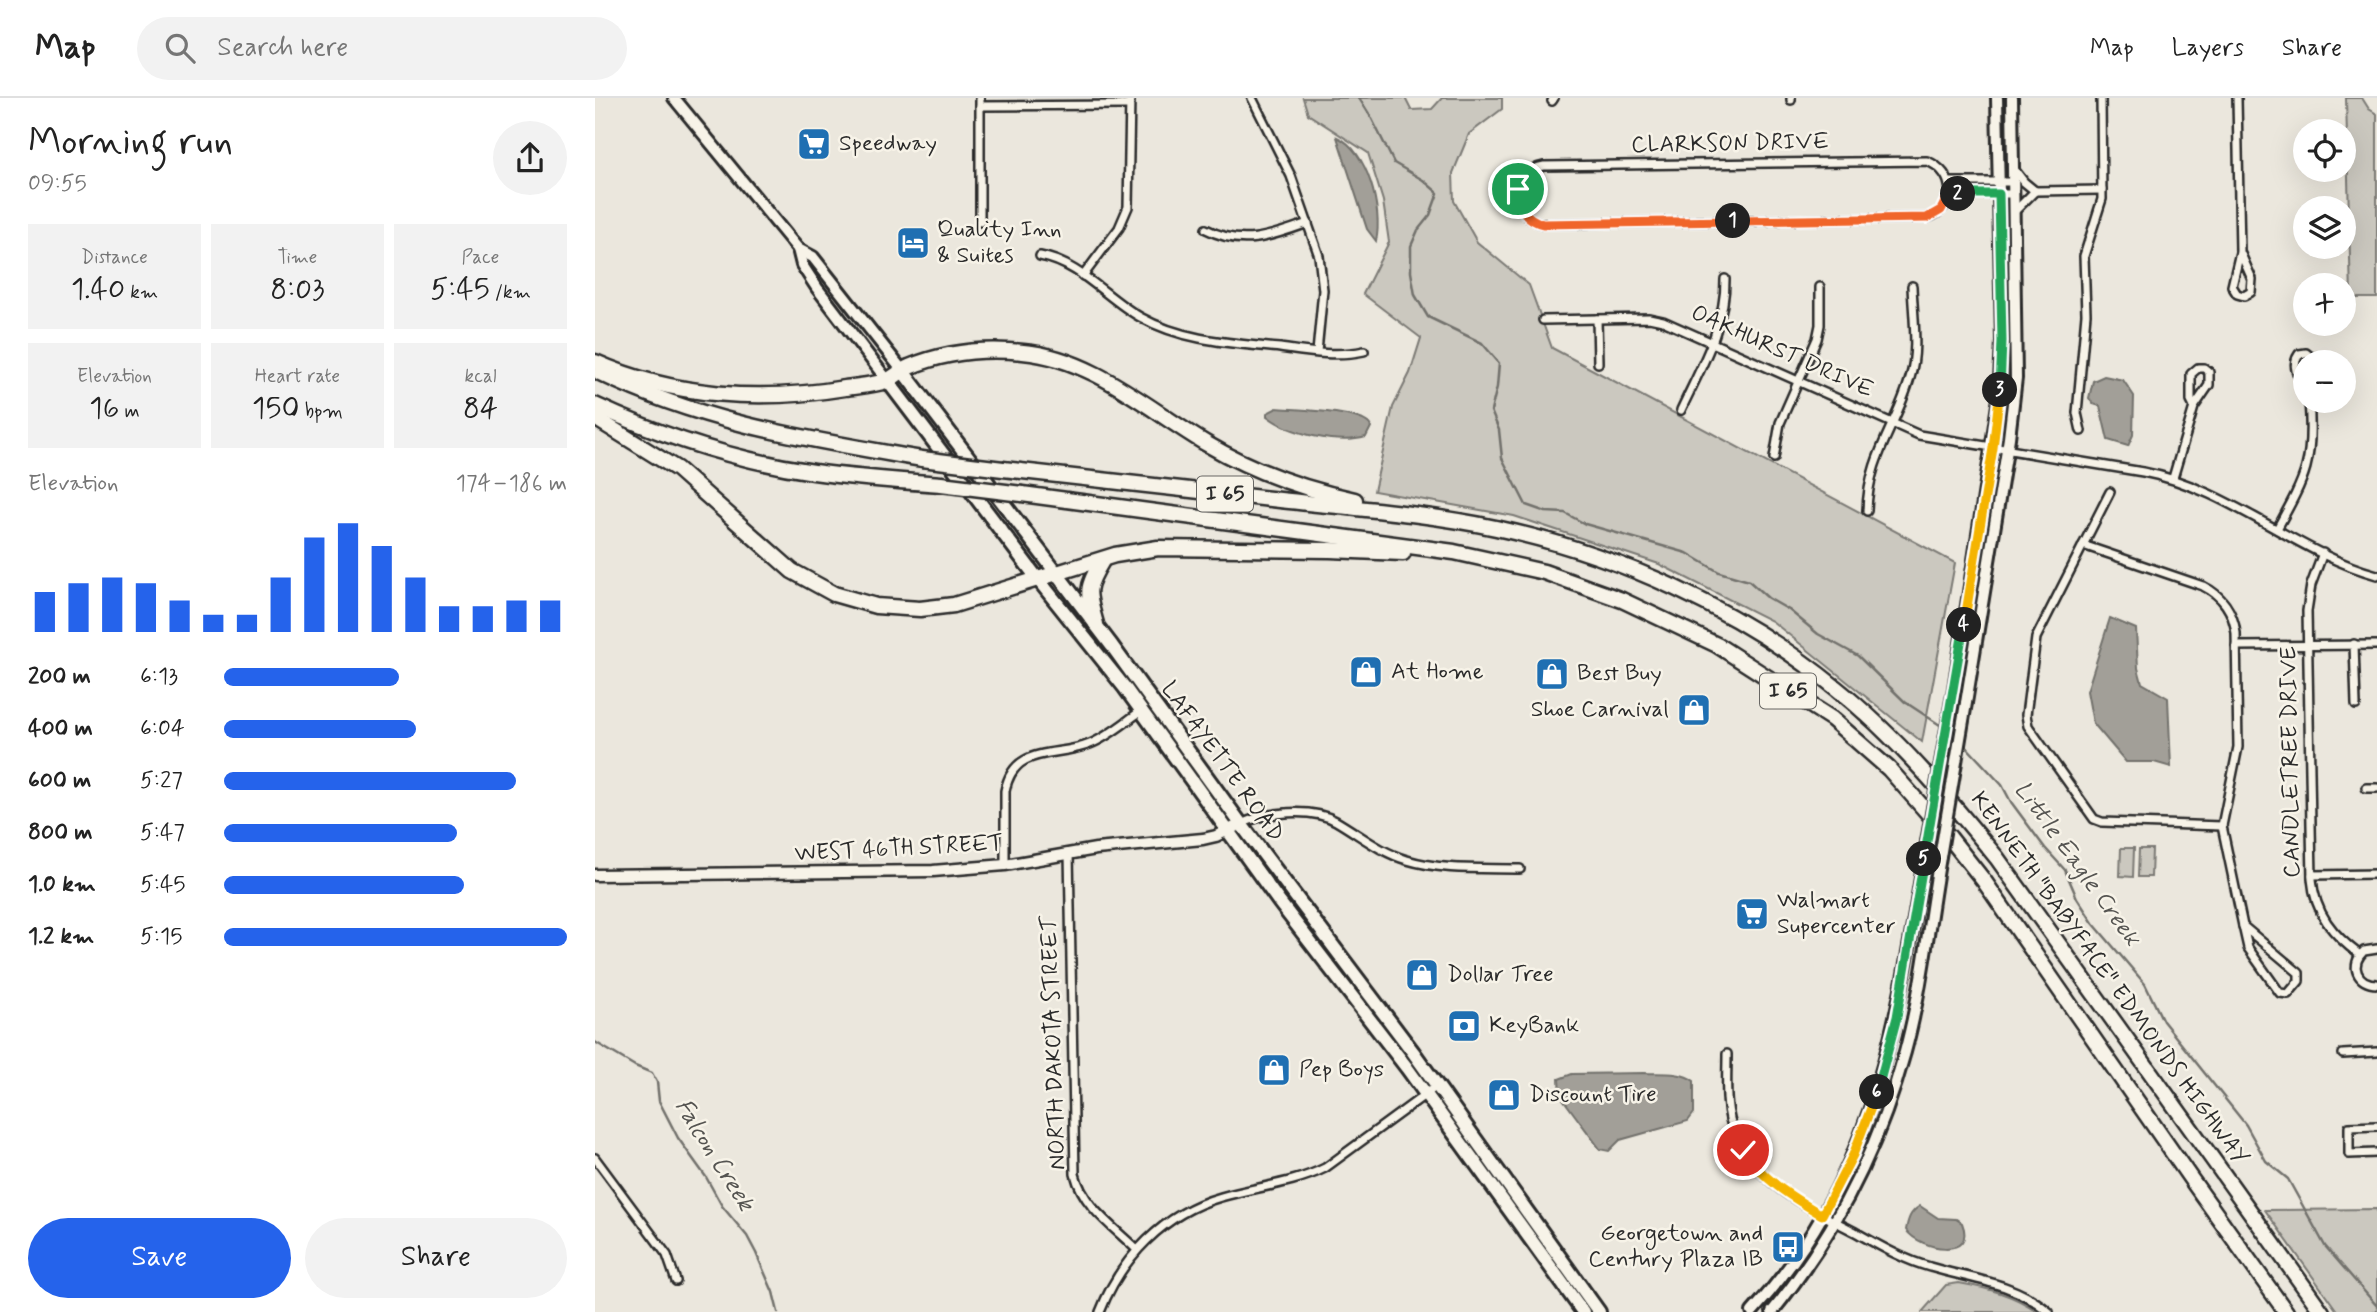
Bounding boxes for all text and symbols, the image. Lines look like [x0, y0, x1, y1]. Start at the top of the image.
search box [137, 17, 627, 80]
text: Map [35, 26, 95, 70]
icon: search [161, 29, 199, 67]
text: Search here [217, 31, 348, 65]
text: Map [2090, 33, 2134, 64]
text: Layers [2172, 33, 2244, 64]
text: Share [2282, 33, 2342, 64]
text: Morning run [28, 118, 233, 167]
map controls [2293, 119, 2356, 413]
button: locate [2293, 119, 2356, 182]
button: share [493, 121, 567, 195]
supermarket icon: Speedway [795, 125, 833, 163]
street label: CLARKSON DRIVE [1631, 127, 1829, 161]
place label: Speedway [839, 129, 937, 159]
pin [1488, 159, 1548, 219]
text: 09:55 [28, 169, 87, 199]
icon: arrive [1499, 170, 1537, 208]
pin: 2 [1941, 176, 1975, 212]
text: 2 [1953, 181, 1962, 206]
button: layers [2293, 196, 2356, 259]
pin: 1 [1715, 204, 1751, 238]
text: 1 [1728, 208, 1737, 233]
place label: Quality Inn & Suites [937, 215, 1062, 271]
hotel icon: Quality Inn & Suites [894, 224, 932, 262]
text: Distance [81, 245, 148, 270]
text: Time [278, 245, 317, 270]
text: Pace [462, 245, 499, 270]
text: 1.40 [71, 270, 125, 309]
text: 8:03 [270, 270, 325, 309]
text: 5:45 [430, 270, 490, 309]
button: + [2293, 273, 2356, 336]
text: km [125, 280, 158, 305]
text: /km [490, 280, 531, 305]
street label: OAKHURST DRIVE [1686, 298, 1878, 406]
button: − [2293, 350, 2356, 413]
text: Elevation [77, 364, 152, 389]
text: Heart rate [255, 364, 340, 389]
text: kcal [465, 364, 496, 389]
pin: 3 [1983, 372, 2017, 408]
text: 3 [1995, 377, 2004, 402]
text: 16 [89, 389, 119, 428]
text: 150 [252, 389, 300, 428]
text: 84 [463, 389, 498, 428]
text: m [119, 399, 140, 424]
text: bpm [300, 399, 343, 424]
text: Elevation [28, 469, 119, 499]
text: 174–186 m [456, 469, 567, 499]
road number: I 65 [1197, 476, 1253, 512]
pin: 4 [1947, 608, 1981, 642]
text: 4 [1958, 612, 1969, 637]
street label: CANDLETREE DRIVE [2274, 646, 2308, 878]
shop icon: At Home [1347, 653, 1385, 691]
shop icon: Best Buy [1533, 655, 1571, 693]
place label: At Home [1391, 657, 1484, 687]
place label: Best Buy [1577, 659, 1662, 689]
text: 200 m [28, 662, 91, 692]
text: 6:13 [140, 662, 178, 692]
road number: I 65 [1760, 674, 1816, 708]
street label: LAFAYETTE ROAD [1154, 676, 1290, 848]
shop icon: Shoe Carnival [1675, 691, 1713, 729]
place label: Shoe Carnival [1531, 695, 1669, 725]
text: 400 m [28, 714, 93, 744]
text: 6:04 [140, 714, 185, 744]
text: 600 m [28, 766, 91, 796]
text: 5:27 [140, 766, 183, 796]
water label: Little Eagle Creek [2007, 775, 2148, 954]
street label: KENNETH "BABYFACE" EDMONDS HIGHWAY [1963, 786, 2255, 1172]
text: 800 m [28, 818, 92, 848]
text: 5:47 [140, 818, 185, 848]
street label: WEST 46TH STREET [794, 829, 1004, 869]
pin: 5 [1907, 842, 1941, 876]
text: 5 [1918, 846, 1929, 871]
text: 1.0 km [28, 870, 96, 900]
text: 5:45 [140, 870, 186, 900]
place label: Walmart Supercenter [1777, 886, 1896, 942]
supermarket icon: Walmart Supercenter [1733, 895, 1771, 933]
street label: NORTH DAKOTA STREET [1035, 914, 1073, 1171]
text: 1.2 km [28, 922, 94, 952]
text: 5:15 [140, 922, 182, 952]
shop icon: Dollar Tree [1403, 956, 1441, 994]
place label: Dollar Tree [1447, 960, 1554, 990]
bank icon: KeyBank [1445, 1007, 1483, 1045]
place label: KeyBank [1489, 1011, 1579, 1041]
shop icon: Pep Boys [1255, 1051, 1293, 1089]
place label: Pep Boys [1299, 1055, 1384, 1085]
pin: 6 [1859, 1074, 1895, 1110]
shop icon: Discount Tire [1485, 1076, 1523, 1114]
text: 6 [1872, 1079, 1881, 1104]
place label: Discount Tire [1529, 1080, 1657, 1110]
water label: Falcon Creek [667, 1093, 762, 1219]
pin [1713, 1120, 1773, 1180]
icon: check [1724, 1131, 1762, 1169]
button: Save [28, 1218, 291, 1298]
button: Share [305, 1218, 567, 1298]
place label: Georgetown and Century Plaza IB [1588, 1219, 1763, 1275]
bus stop icon: Georgetown and Century Plaza IB [1769, 1228, 1807, 1266]

